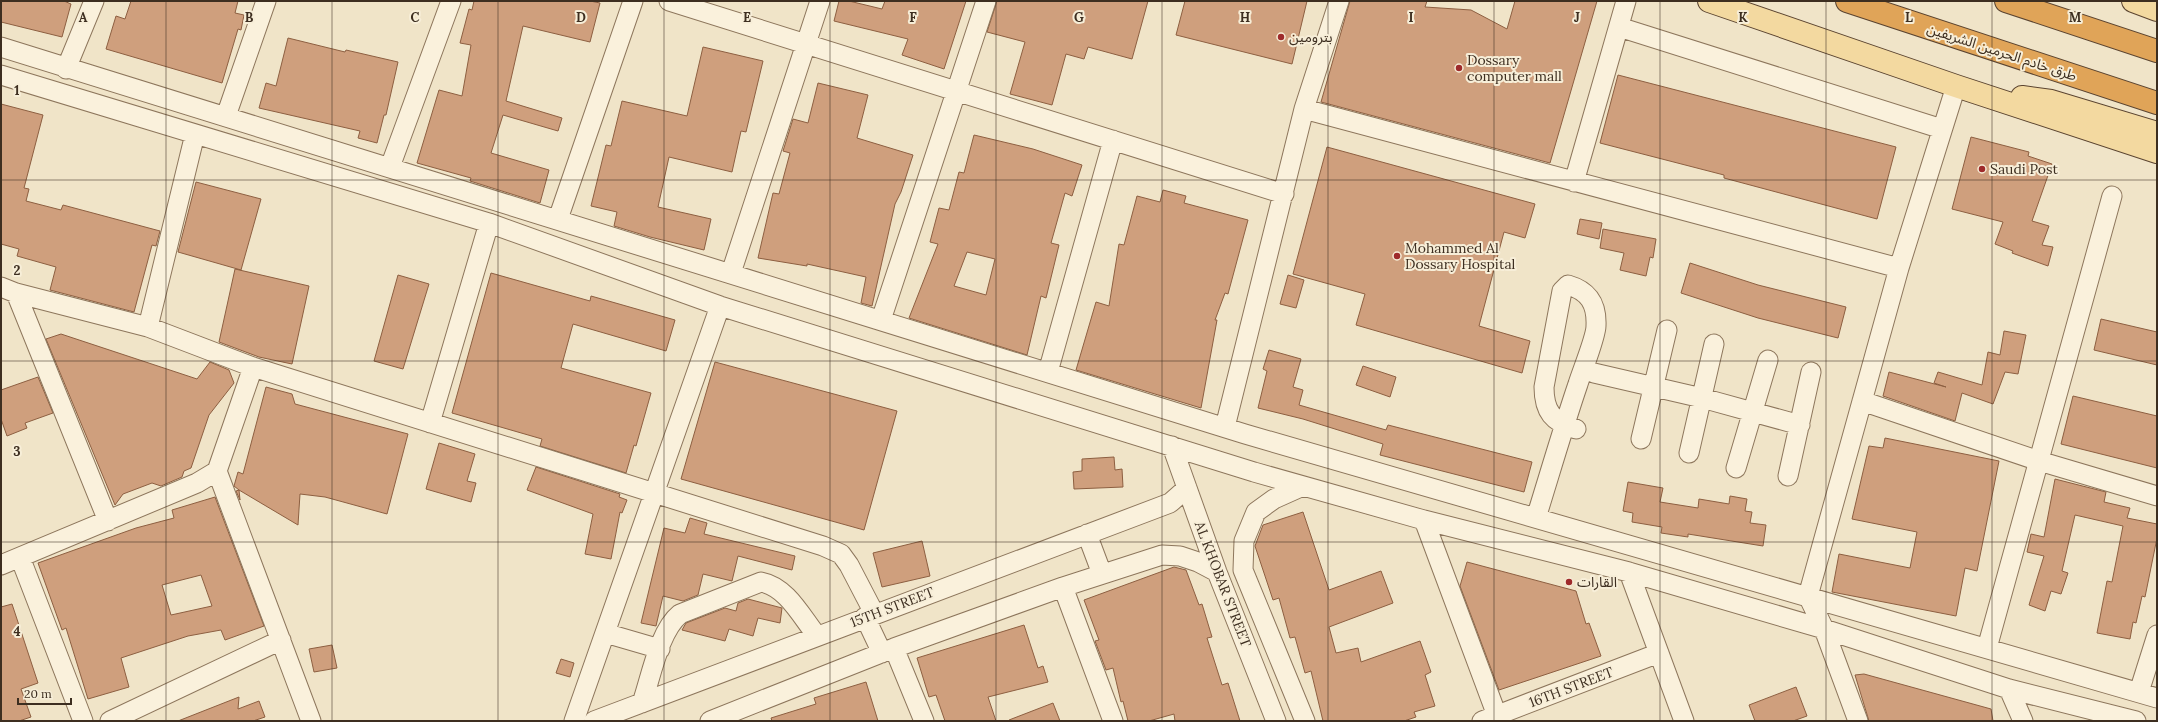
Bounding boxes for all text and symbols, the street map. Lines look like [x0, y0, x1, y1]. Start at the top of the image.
text: A [79, 9, 88, 26]
text: B [245, 9, 254, 26]
text: C [411, 9, 420, 26]
text: D [576, 9, 586, 26]
text: E [743, 9, 751, 26]
text: F [909, 9, 917, 26]
text: G [1074, 9, 1084, 26]
text: H [1240, 9, 1250, 26]
text: I [1408, 9, 1414, 26]
text: J [1574, 9, 1580, 26]
text: K [1738, 9, 1748, 26]
text: L [1905, 9, 1913, 26]
text: M [2069, 9, 2082, 26]
street label: طرق خادم الحرمين الشريفين [1924, 19, 2079, 87]
place label: بترومين [1289, 28, 1333, 46]
marker: بترومين [1276, 32, 1286, 42]
place label: Dossary computer mall [1467, 51, 1562, 85]
marker: Dossary computer mall [1454, 63, 1464, 73]
text: 1 [14, 82, 20, 99]
place label: Saudi Post [1990, 160, 2058, 178]
marker: Saudi Post [1977, 164, 1987, 174]
place label: Mohammed Al Dossary Hospital [1405, 239, 1516, 273]
marker: Mohammed Al Dossary Hospital [1392, 251, 1402, 261]
text: 2 [14, 262, 21, 279]
text: 3 [13, 443, 21, 460]
street label: AL KHOBAR STREET [1190, 518, 1255, 650]
place label: القارات [1577, 573, 1617, 591]
marker: القارات [1564, 577, 1574, 587]
street label: 15TH STREET [848, 583, 937, 631]
text: 4 [13, 623, 21, 640]
street label: 16TH STREET [1526, 663, 1616, 711]
scale bar [18, 680, 71, 706]
text: 20 m [24, 686, 52, 701]

